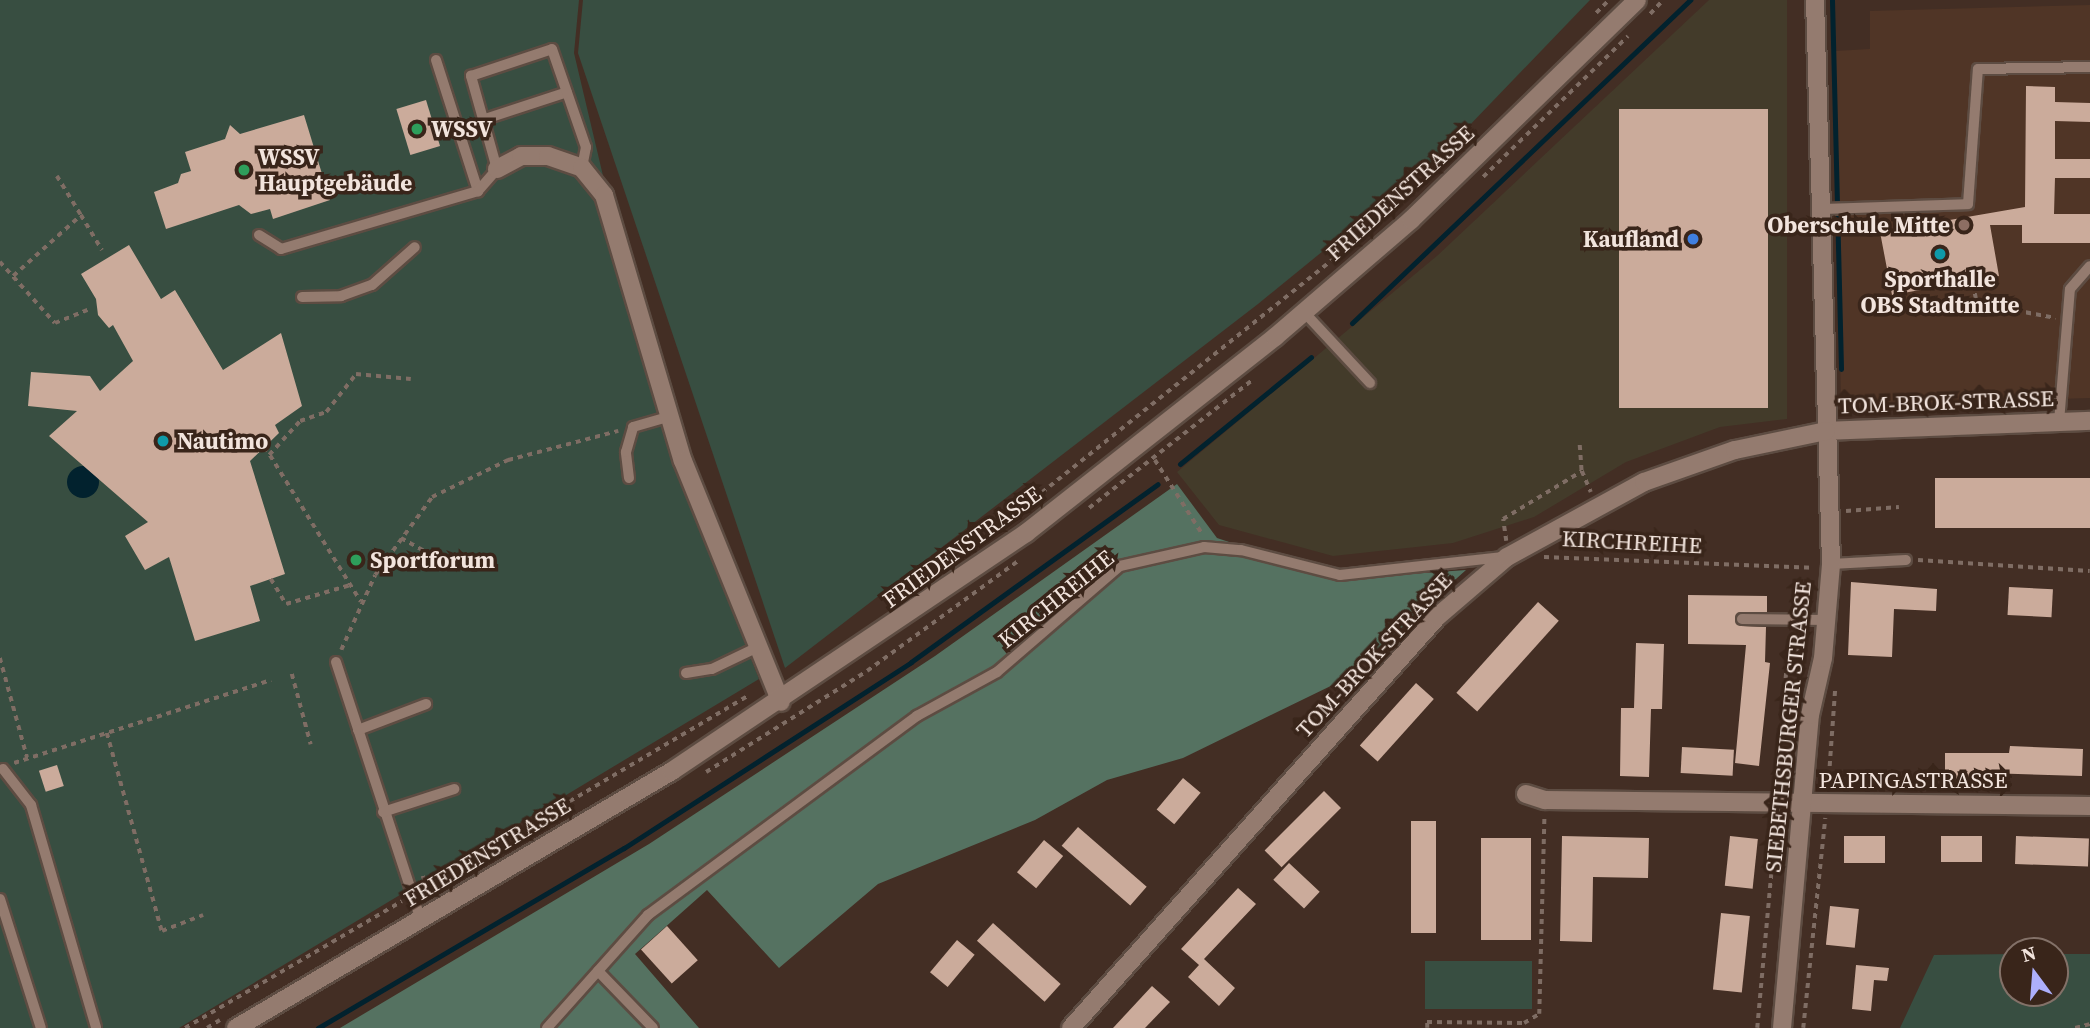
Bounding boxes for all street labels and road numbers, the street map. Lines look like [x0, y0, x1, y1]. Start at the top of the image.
street label: FRIEDENSTRASSE [1320, 119, 1480, 267]
street label: TOM-BROK-STRASSE [1837, 384, 2055, 420]
street label: FRIEDENSTRASSE [877, 480, 1047, 614]
street label: KIRCHREIHE [1561, 525, 1703, 559]
street label: KIRCHREIHE [993, 544, 1119, 654]
street label: TOM-BROK-STRASSE [1290, 567, 1458, 743]
street label: SIEBETHSBURGER STRASSE [1759, 580, 1817, 874]
street label: PAPINGASTRASSE [1818, 766, 2008, 794]
street label: FRIEDENSTRASSE [399, 791, 575, 913]

